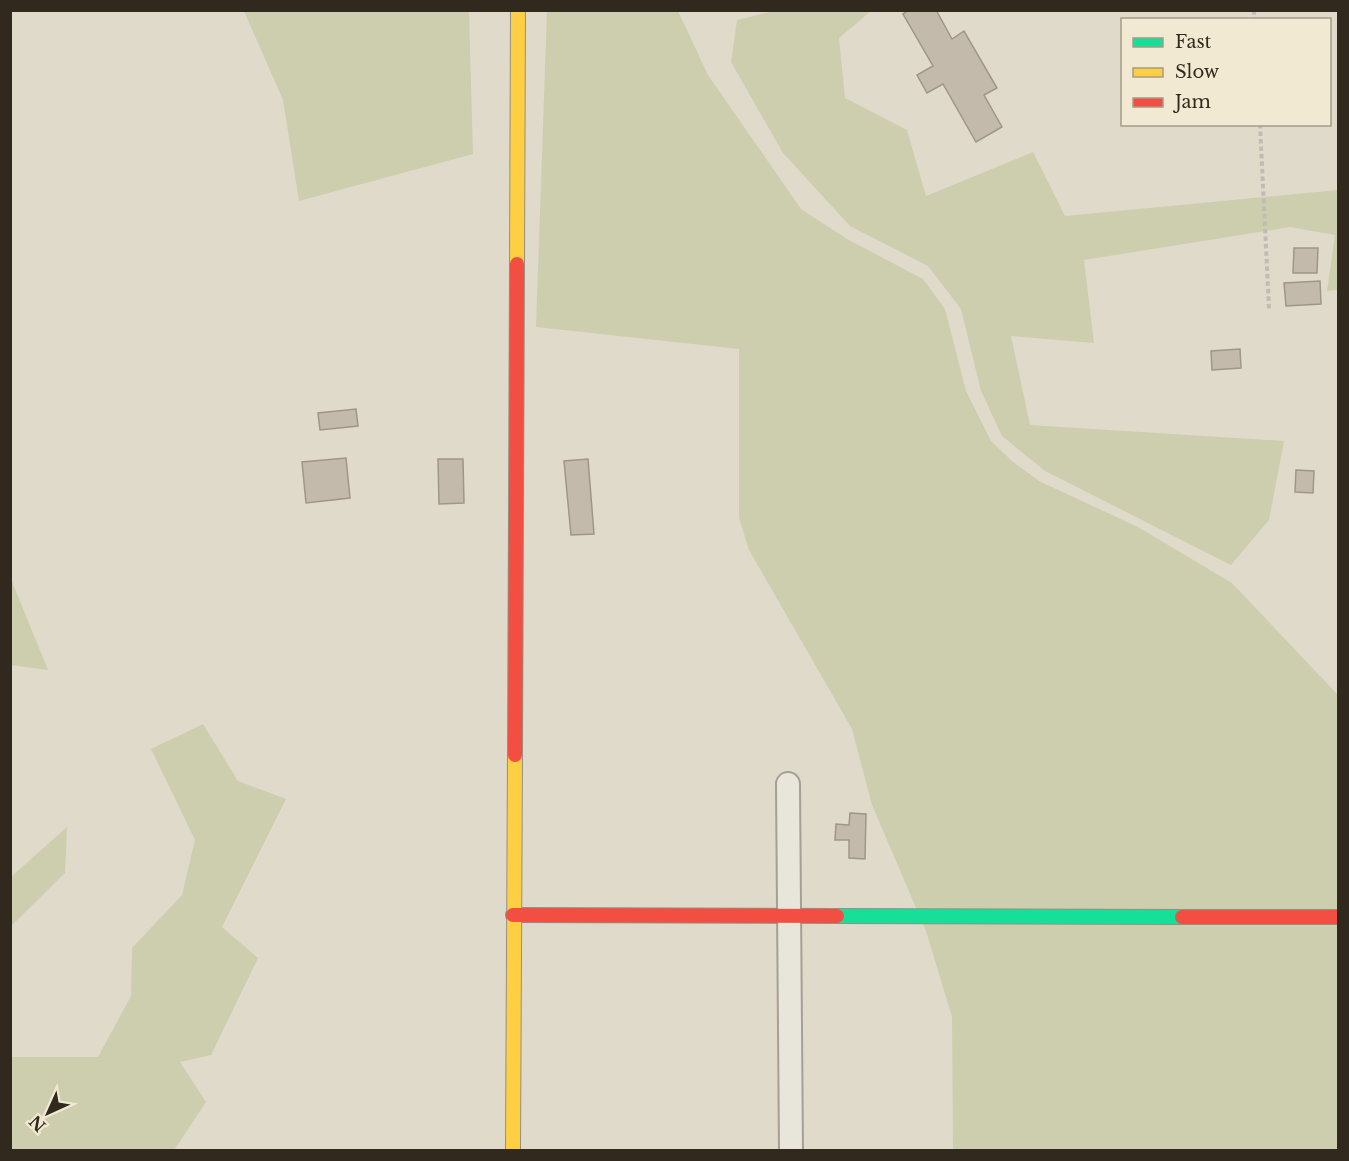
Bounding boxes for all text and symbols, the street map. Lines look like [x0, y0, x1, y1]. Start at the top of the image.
legend [1121, 18, 1331, 126]
text: Fast [1175, 31, 1212, 53]
text: Slow [1175, 61, 1220, 83]
text: Jam [1173, 91, 1211, 113]
north arrow [18, 1083, 78, 1143]
text: N [25, 1111, 50, 1136]

